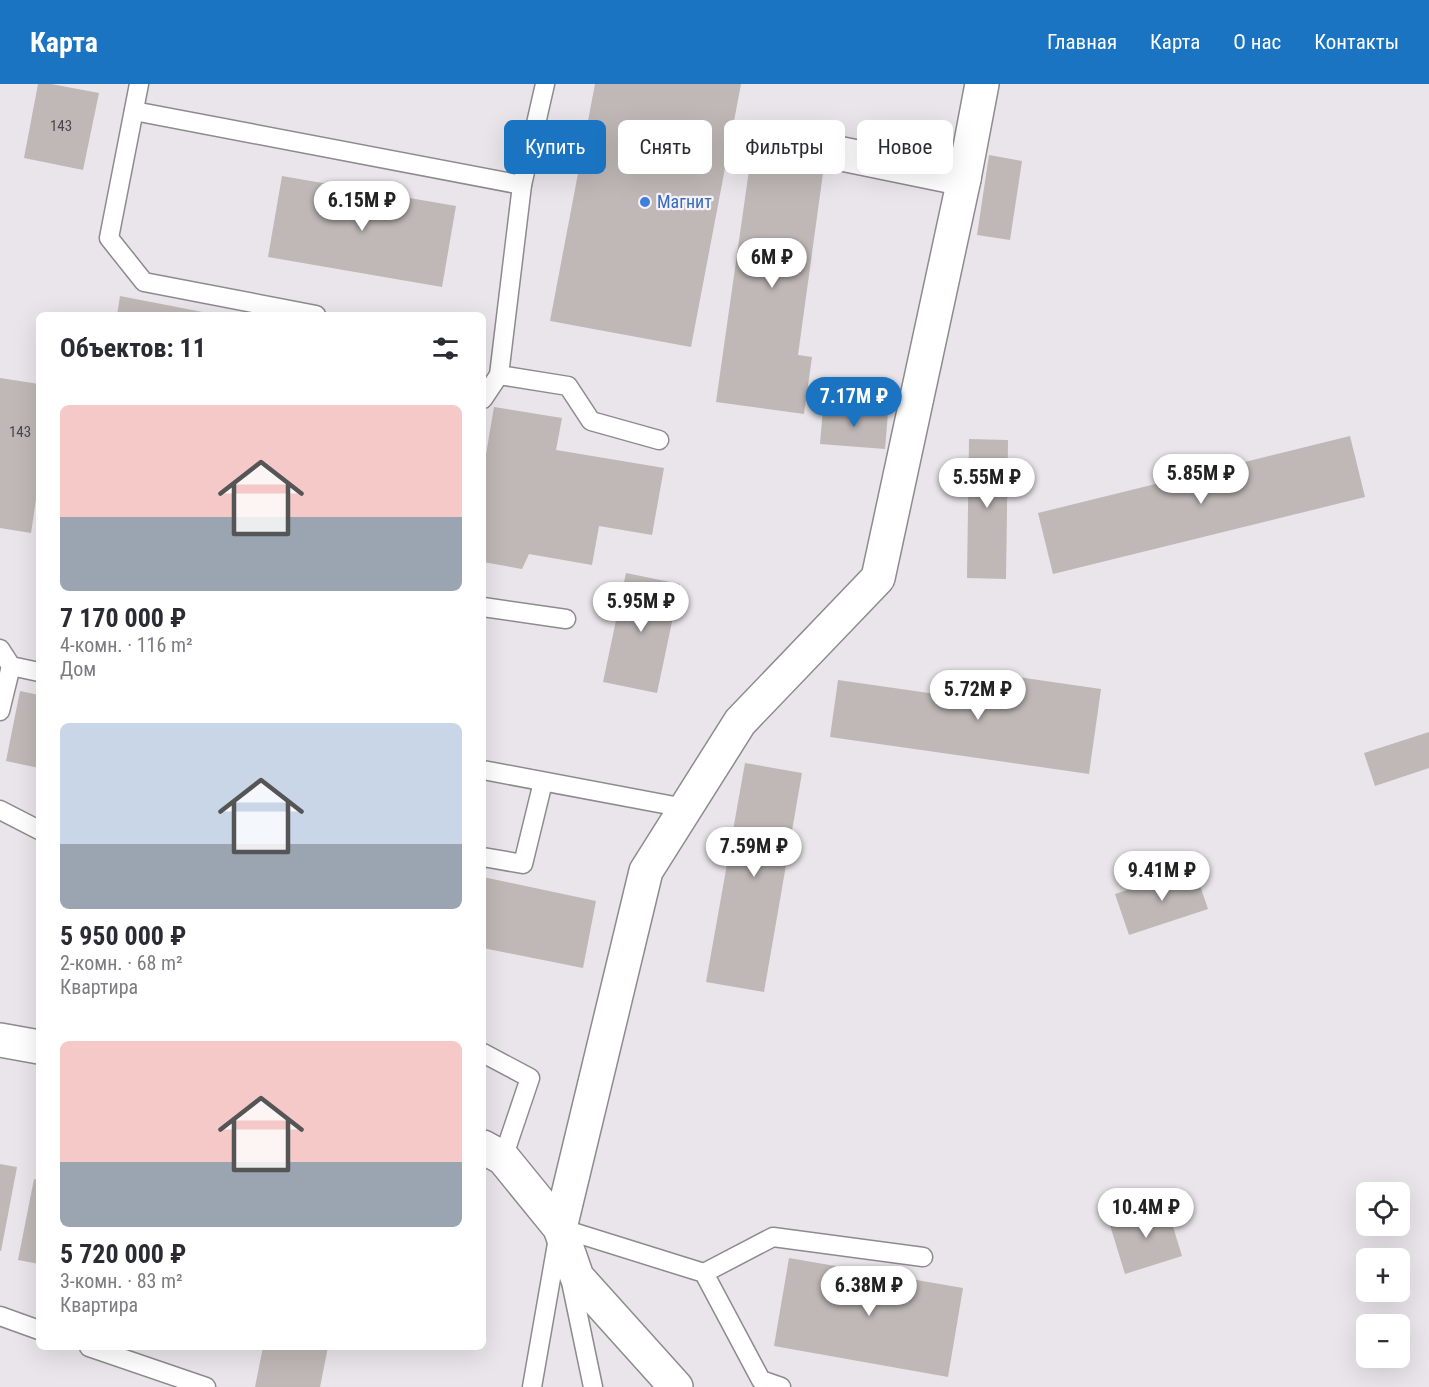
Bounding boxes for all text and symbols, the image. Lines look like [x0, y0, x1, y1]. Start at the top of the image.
text: Карта [30, 26, 98, 59]
text: Главная [1047, 30, 1117, 54]
text: Карта [1150, 30, 1200, 54]
text: О нас [1233, 30, 1281, 54]
text: Контакты [1314, 30, 1399, 54]
house number: 143 [50, 117, 72, 135]
chip: Купить [504, 120, 606, 174]
chip: Снять [618, 120, 712, 174]
chip: Фильтры [724, 120, 845, 174]
chip: Новое [857, 120, 953, 174]
pin: 6.15M ₽ [307, 181, 417, 232]
text: 6.15M ₽ [328, 188, 396, 212]
place label: Магнит [657, 191, 712, 212]
marker: Магнит [638, 195, 652, 209]
pin: 6M ₽ [736, 238, 808, 289]
text: 6M ₽ [751, 245, 793, 269]
icon: filters [429, 332, 462, 365]
text: Объектов: 11 [60, 333, 206, 363]
pin: 7.17M ₽ [799, 377, 909, 428]
text: 7.17M ₽ [820, 384, 888, 408]
house number: 143 [9, 423, 31, 441]
icon: home [207, 444, 315, 552]
pin: 5.85M ₽ [1146, 454, 1256, 505]
pin: 5.55M ₽ [932, 458, 1042, 509]
text: 5.85M ₽ [1167, 461, 1235, 485]
text: 5.55M ₽ [953, 465, 1021, 489]
pin: 5.95M ₽ [586, 582, 696, 633]
text: 5.95M ₽ [607, 589, 675, 613]
text: 7 170 000 ₽ [60, 603, 186, 633]
text: 4-комн. · 116 m² [60, 633, 193, 657]
text: Дом [60, 657, 96, 681]
pin: 5.72M ₽ [923, 670, 1033, 721]
text: 5.72M ₽ [944, 677, 1012, 701]
icon: home [207, 762, 315, 870]
pin: 7.59M ₽ [699, 827, 809, 878]
text: 7.59M ₽ [720, 834, 788, 858]
pin: 9.41M ₽ [1107, 851, 1217, 902]
text: 9.41M ₽ [1128, 858, 1196, 882]
text: 5 950 000 ₽ [60, 921, 186, 951]
text: 2-комн. · 68 m² [60, 951, 183, 975]
text: Квартира [60, 975, 138, 999]
icon: home [207, 1080, 315, 1188]
map controls [1356, 1182, 1410, 1368]
button: locate [1356, 1182, 1410, 1236]
pin: 10.4M ₽ [1091, 1188, 1201, 1239]
text: 10.4M ₽ [1112, 1195, 1180, 1219]
text: 5 720 000 ₽ [60, 1239, 186, 1269]
button: + [1356, 1248, 1410, 1302]
pin: 6.38M ₽ [814, 1266, 924, 1317]
text: 3-комн. · 83 m² [60, 1269, 183, 1293]
text: 6.38M ₽ [835, 1273, 903, 1297]
text: Квартира [60, 1293, 138, 1317]
button: − [1356, 1314, 1410, 1368]

